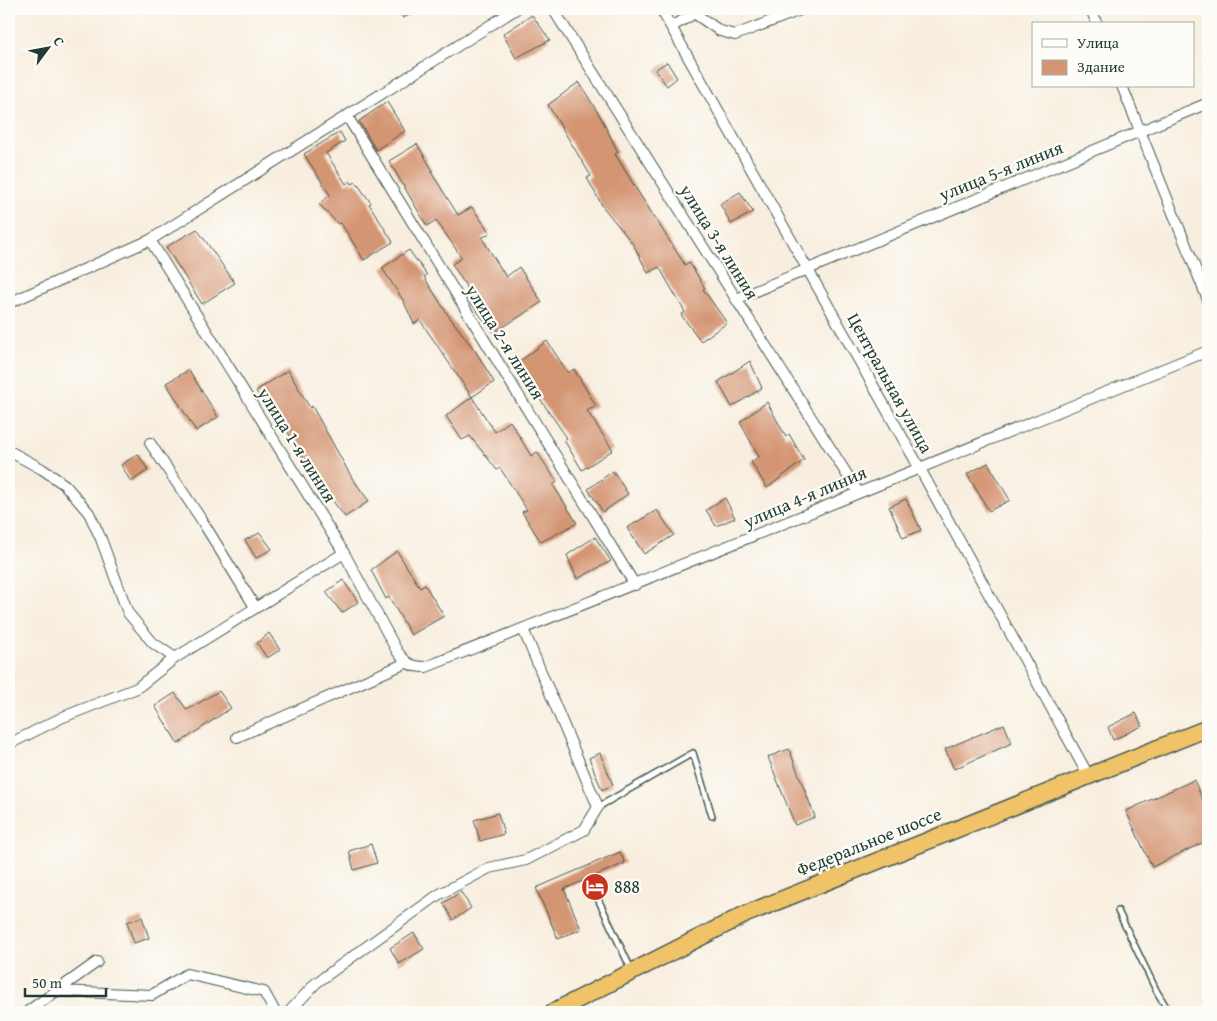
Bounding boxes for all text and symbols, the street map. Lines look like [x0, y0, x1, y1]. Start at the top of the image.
north arrow [22, 22, 72, 72]
legend [1032, 22, 1194, 88]
text: С [48, 32, 70, 50]
text: Улица [1077, 32, 1120, 53]
text: Здание [1077, 56, 1125, 77]
street label: улица 5-я линия [934, 133, 1067, 208]
street label: улица 3-я линия [673, 178, 766, 305]
street label: улица 2-я линия [459, 278, 552, 405]
street label: Центральная улица [841, 308, 940, 458]
street label: улица 1-я линия [251, 381, 344, 508]
street label: улица 4-я линия [738, 458, 871, 535]
street label: Федеральное шоссе [792, 800, 945, 883]
hotel icon: 888 [580, 872, 610, 902]
place label: 888 [614, 873, 640, 900]
scale bar [25, 966, 106, 998]
text: 50 m [32, 972, 63, 993]

